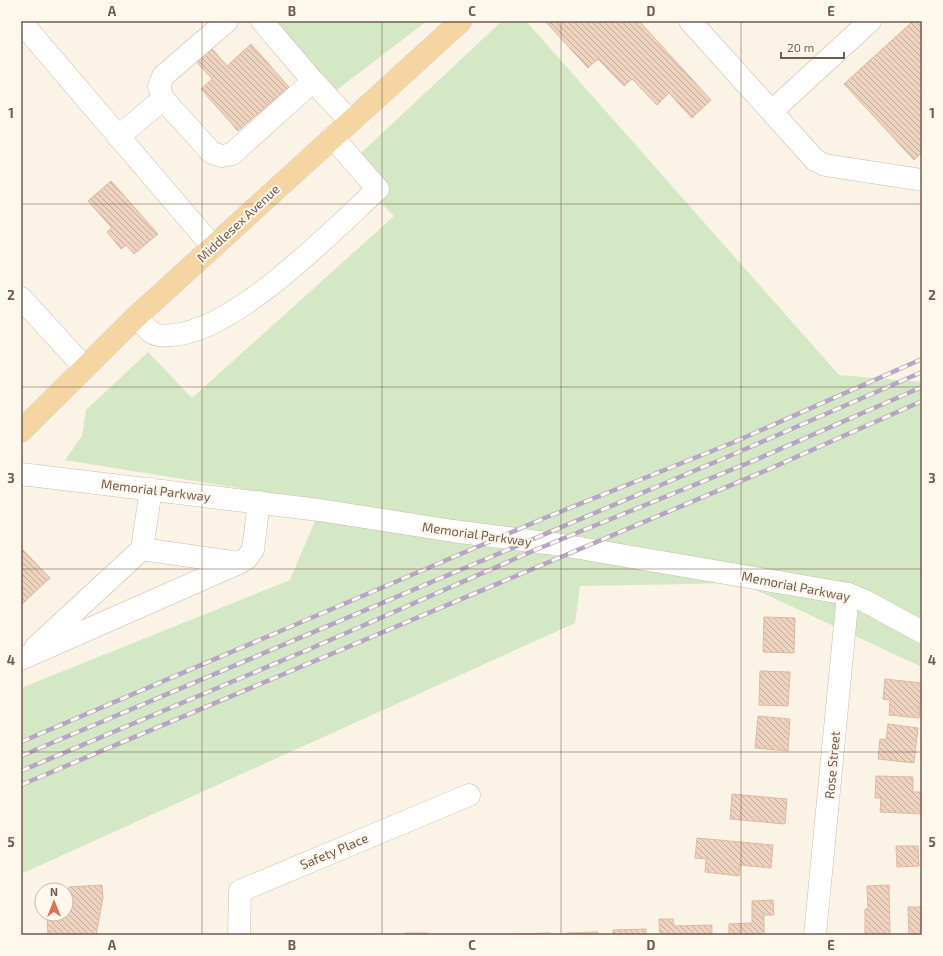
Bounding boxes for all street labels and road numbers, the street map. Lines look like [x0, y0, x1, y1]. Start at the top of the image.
street label: Middlesex Avenue [193, 181, 283, 265]
street label: Memorial Parkway [100, 475, 212, 505]
street label: Memorial Parkway [421, 518, 533, 550]
street label: Memorial Parkway [740, 568, 852, 604]
street label: Rose Street [821, 730, 843, 800]
street label: Safety Place [297, 829, 371, 873]

